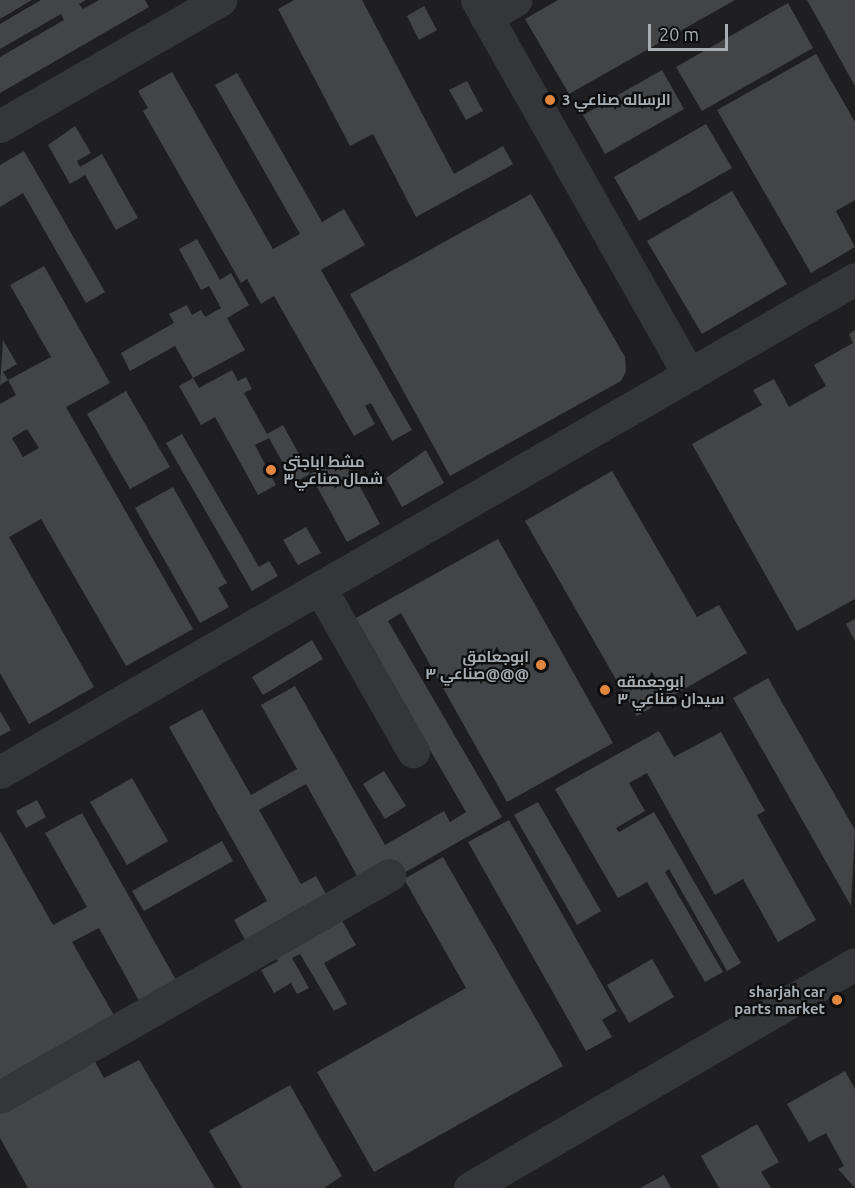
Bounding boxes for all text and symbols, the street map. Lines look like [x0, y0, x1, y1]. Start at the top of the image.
scale bar [651, 12, 730, 50]
text: 20 m [659, 24, 699, 44]
place label: الرساله صناعي 3 [562, 91, 671, 109]
marker: الرساله صناعي 3 [543, 93, 557, 107]
place label: مشط اباجتي شمال صناعي٣ [283, 452, 383, 487]
marker: مشط اباجتي شمال صناعي٣ [264, 463, 278, 477]
place label: ابوجعامق صناعي ٣@@@ [425, 647, 529, 682]
marker: ابوجعامق صناعي ٣@@@ [534, 658, 548, 672]
place label: ابوجعمقه سيدان صناعي ٣ [617, 672, 724, 707]
marker: ابوجعمقه سيدان صناعي ٣ [598, 683, 612, 697]
place label: sharjah car parts market [734, 982, 825, 1017]
marker: sharjah car parts market [830, 993, 844, 1007]

